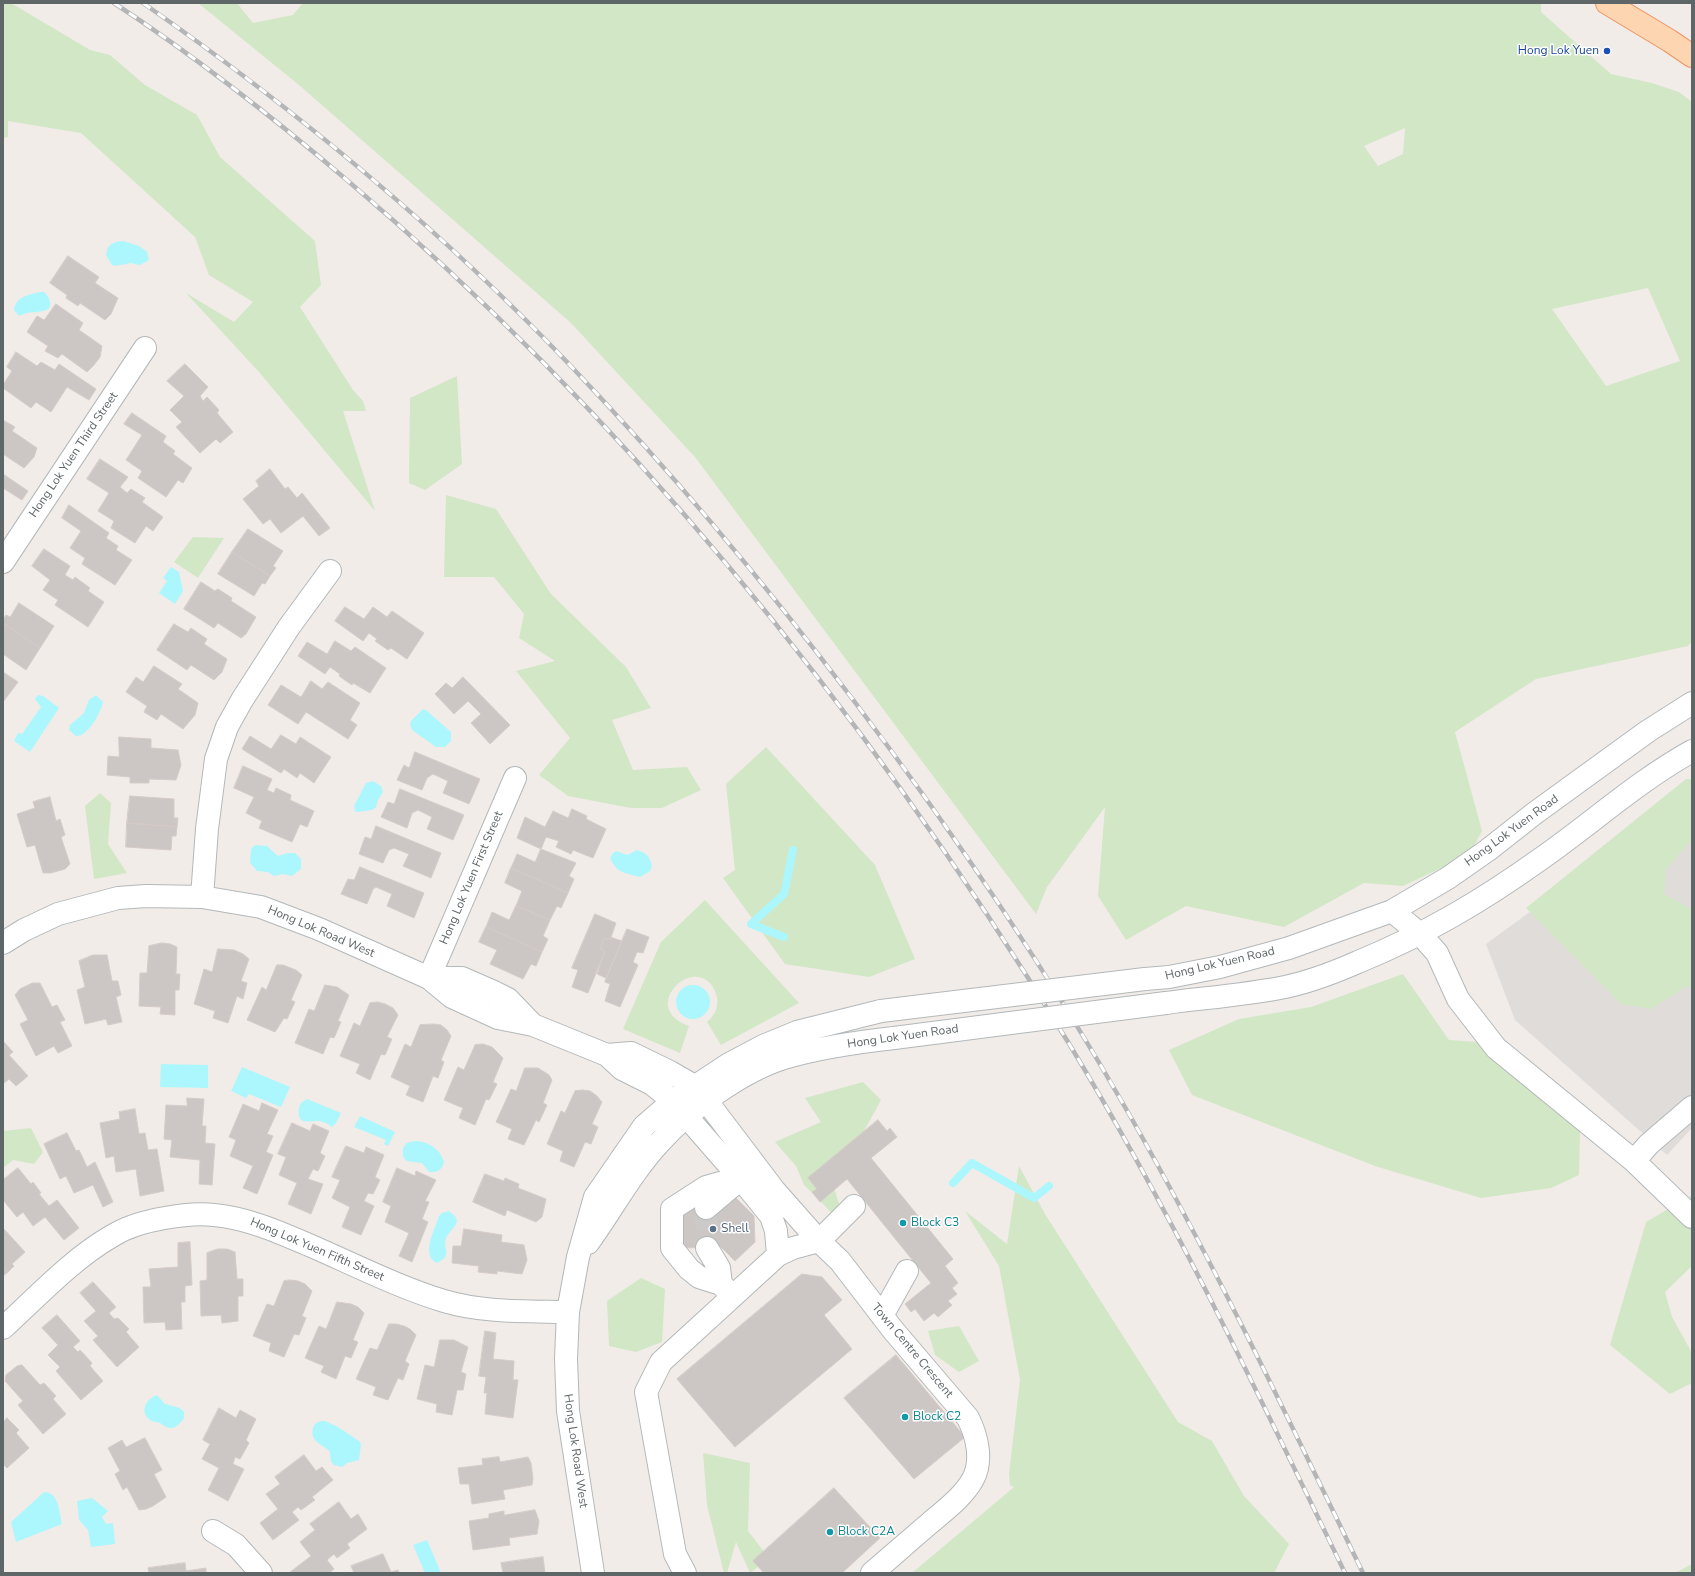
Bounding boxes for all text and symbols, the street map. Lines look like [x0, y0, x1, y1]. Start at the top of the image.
place label: Hong Lok Yuen [1518, 44, 1599, 58]
marker: Hong Lok Yuen [1602, 46, 1612, 56]
street label: Hong Lok Yuen Third Street [27, 390, 121, 520]
street label: Hong Lok Yuen Road [1462, 792, 1562, 870]
street label: Hong Lok Yuen First Street [437, 809, 507, 947]
street label: Hong Lok Road West [265, 903, 377, 961]
street label: Hong Lok Yuen Road [1164, 944, 1276, 984]
street label: Hong Lok Yuen Road [846, 1022, 960, 1052]
street label: Hong Lok Yuen Fifth Street [248, 1215, 386, 1285]
place label: Block C3 [911, 1216, 959, 1230]
marker: Block C3 [898, 1218, 908, 1228]
place label: Shell [721, 1222, 749, 1236]
marker: Shell [708, 1224, 718, 1234]
street label: Town Centre Crescent [868, 1301, 956, 1401]
street label: Hong Lok Road West [560, 1393, 590, 1509]
place label: Block C2 [913, 1410, 961, 1424]
marker: Block C2 [900, 1412, 910, 1422]
place label: Block C2A [838, 1525, 895, 1539]
marker: Block C2A [825, 1527, 835, 1537]

